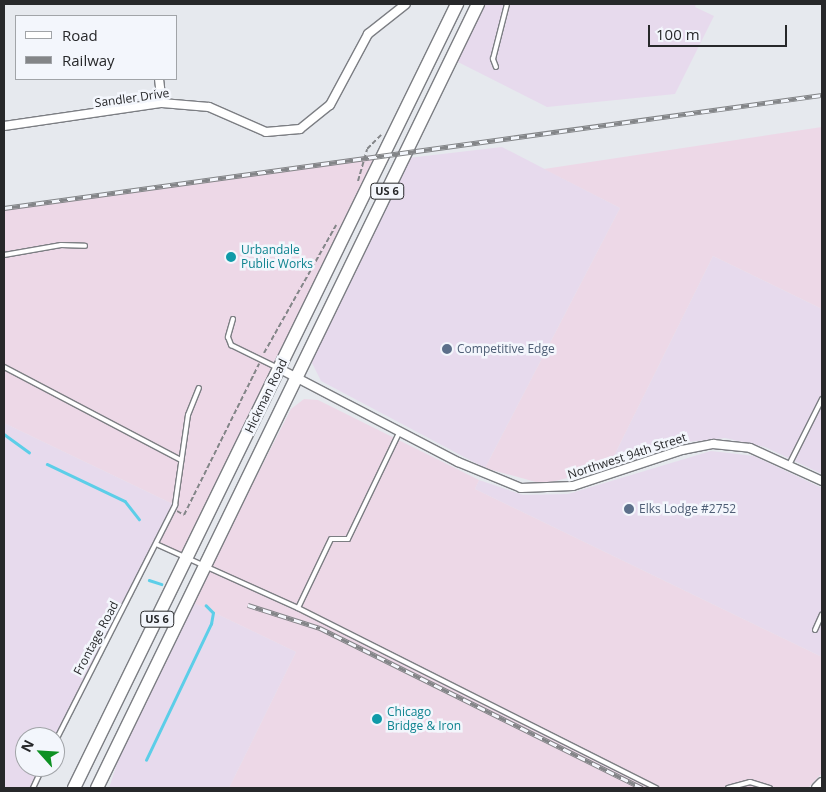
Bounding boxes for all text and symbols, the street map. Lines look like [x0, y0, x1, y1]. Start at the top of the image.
legend [15, 15, 178, 80]
scale bar [651, 15, 790, 47]
text: 100 m [656, 24, 700, 44]
text: Road [62, 25, 98, 45]
text: Railway [62, 50, 115, 70]
street label: Sandler Drive [94, 86, 170, 110]
road number: US 6 [370, 182, 404, 200]
place label: Urbandale Public Works [241, 243, 313, 271]
marker: Urbandale Public Works [225, 251, 237, 263]
place label: Competitive Edge [457, 342, 555, 356]
marker: Competitive Edge [441, 343, 453, 355]
street label: Hickman Road [242, 357, 290, 435]
street label: Northwest 94th Street [566, 430, 688, 482]
place label: Elks Lodge #2752 [639, 502, 736, 516]
marker: Elks Lodge #2752 [623, 503, 635, 515]
street label: Frontage Road [70, 599, 122, 677]
road number: US 6 [140, 610, 174, 628]
place label: Chicago Bridge & Iron [387, 705, 461, 733]
marker: Chicago Bridge & Iron [371, 713, 383, 725]
north arrow [15, 727, 65, 777]
text: N [16, 736, 38, 755]

